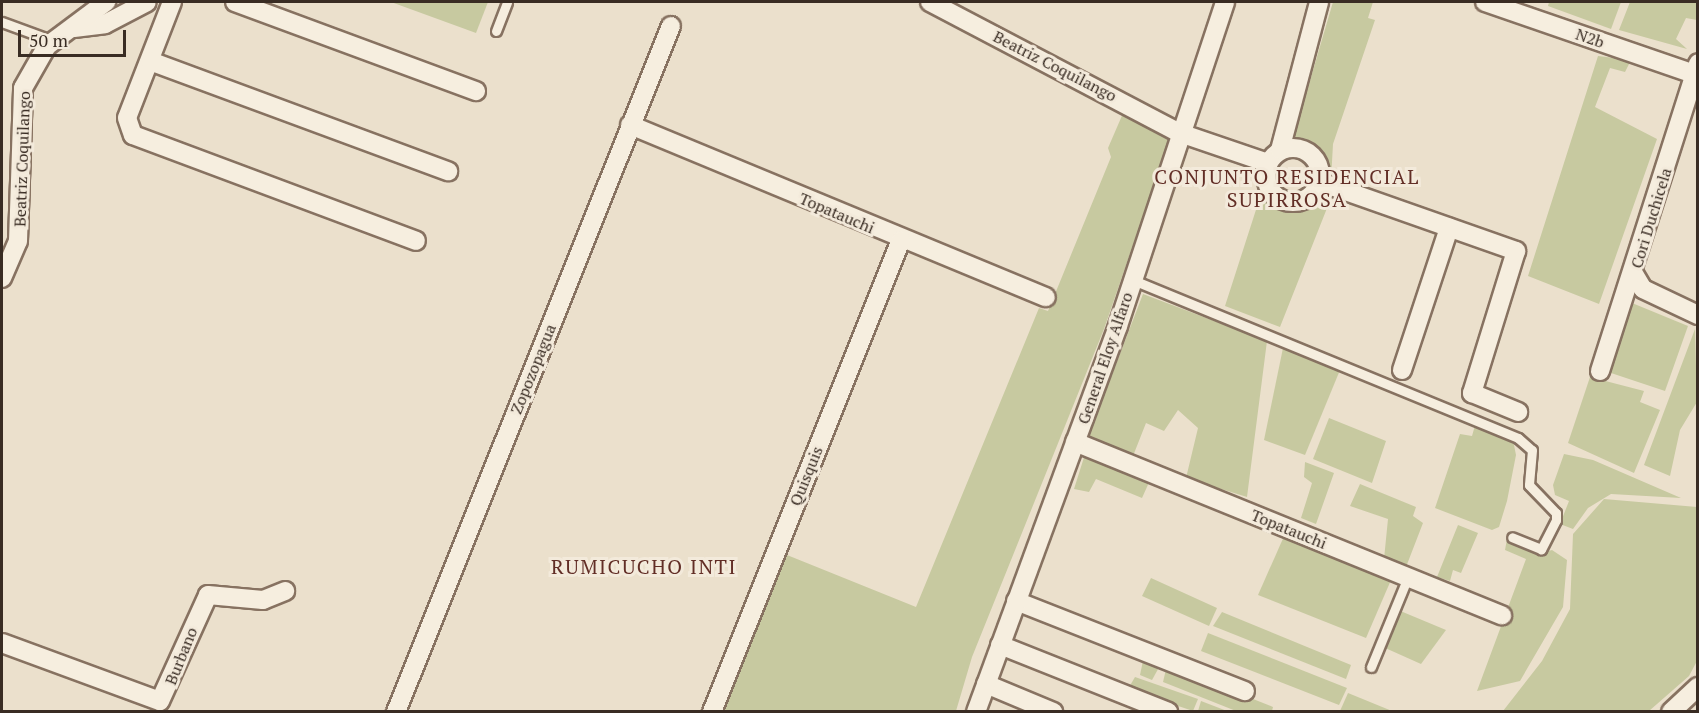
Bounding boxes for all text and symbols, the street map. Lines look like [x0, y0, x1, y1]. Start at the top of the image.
scale bar [21, 18, 129, 56]
street label: N2b [1573, 24, 1607, 52]
street label: Beatriz Coquilango [990, 27, 1120, 105]
text: 50 m [29, 28, 68, 52]
street label: Beatriz Coquilango [10, 91, 34, 227]
district label: CONJUNTO RESIDENCIAL SUPIRROSA [1154, 165, 1420, 212]
street label: Cori Duchicela [1627, 166, 1675, 270]
street label: Topatauchi [797, 189, 877, 237]
street label: General Eloy Alfaro [1073, 289, 1137, 427]
street label: Zopozopagua [506, 321, 560, 417]
street label: Quisquis [785, 443, 827, 509]
street label: Topatauchi [1248, 505, 1330, 553]
district label: RUMICUCHO INTI [551, 554, 737, 578]
street label: Burbano [161, 624, 201, 688]

